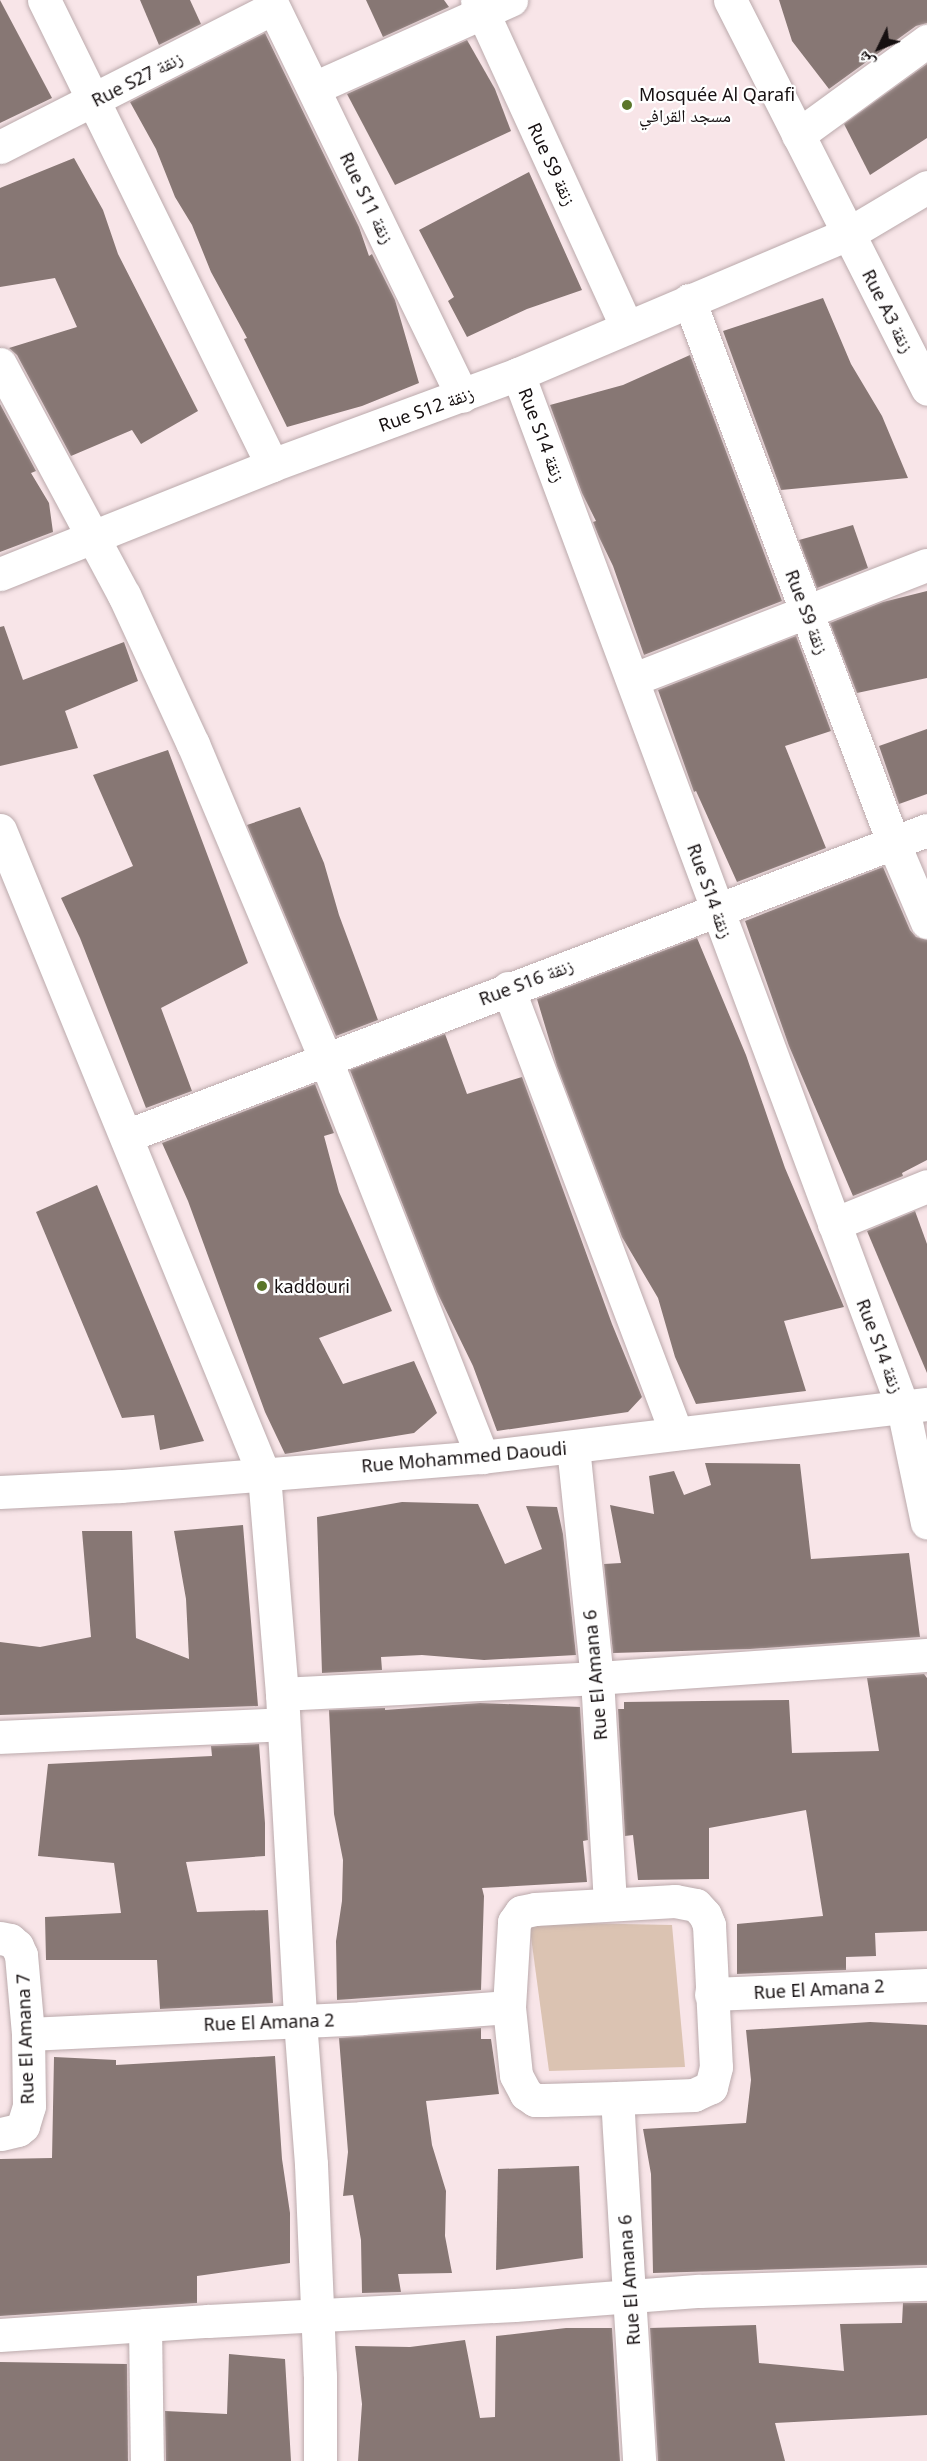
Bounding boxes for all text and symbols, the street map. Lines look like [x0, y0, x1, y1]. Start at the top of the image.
north arrow [849, 18, 909, 78]
street label: Rue S27 زنقة [88, 47, 186, 111]
text: ش [852, 47, 880, 74]
place label: Mosquée Al Qarafi مسجد القرافي [639, 84, 795, 127]
marker: Mosquée Al Qarafi مسجد القرافي [620, 98, 634, 112]
street label: Rue S9 زنقة [523, 119, 581, 209]
street label: Rue S11 زنقة [336, 149, 398, 247]
street label: Rue A3 زنقة [858, 266, 918, 356]
street label: Rue S12 زنقة [376, 382, 476, 436]
street label: Rue S14 زنقة [514, 385, 570, 485]
street label: Rue S9 زنقة [781, 567, 833, 657]
street label: Rue S14 زنقة [683, 841, 737, 941]
street label: Rue S16 زنقة [476, 954, 576, 1010]
place label: kaddouri [274, 1275, 350, 1297]
marker: kaddouri [255, 1279, 269, 1293]
street label: Rue S14 زنقة [852, 1296, 908, 1396]
street label: Rue Mohammed Daoudi [360, 1437, 568, 1477]
street label: Rue El Amana 6 [579, 1609, 611, 1741]
street label: Rue El Amana 7 [12, 1973, 38, 2105]
street label: Rue El Amana 2 [753, 1975, 885, 2003]
street label: Rue El Amana 2 [203, 2009, 335, 2035]
street label: Rue El Amana 6 [614, 2214, 644, 2346]

